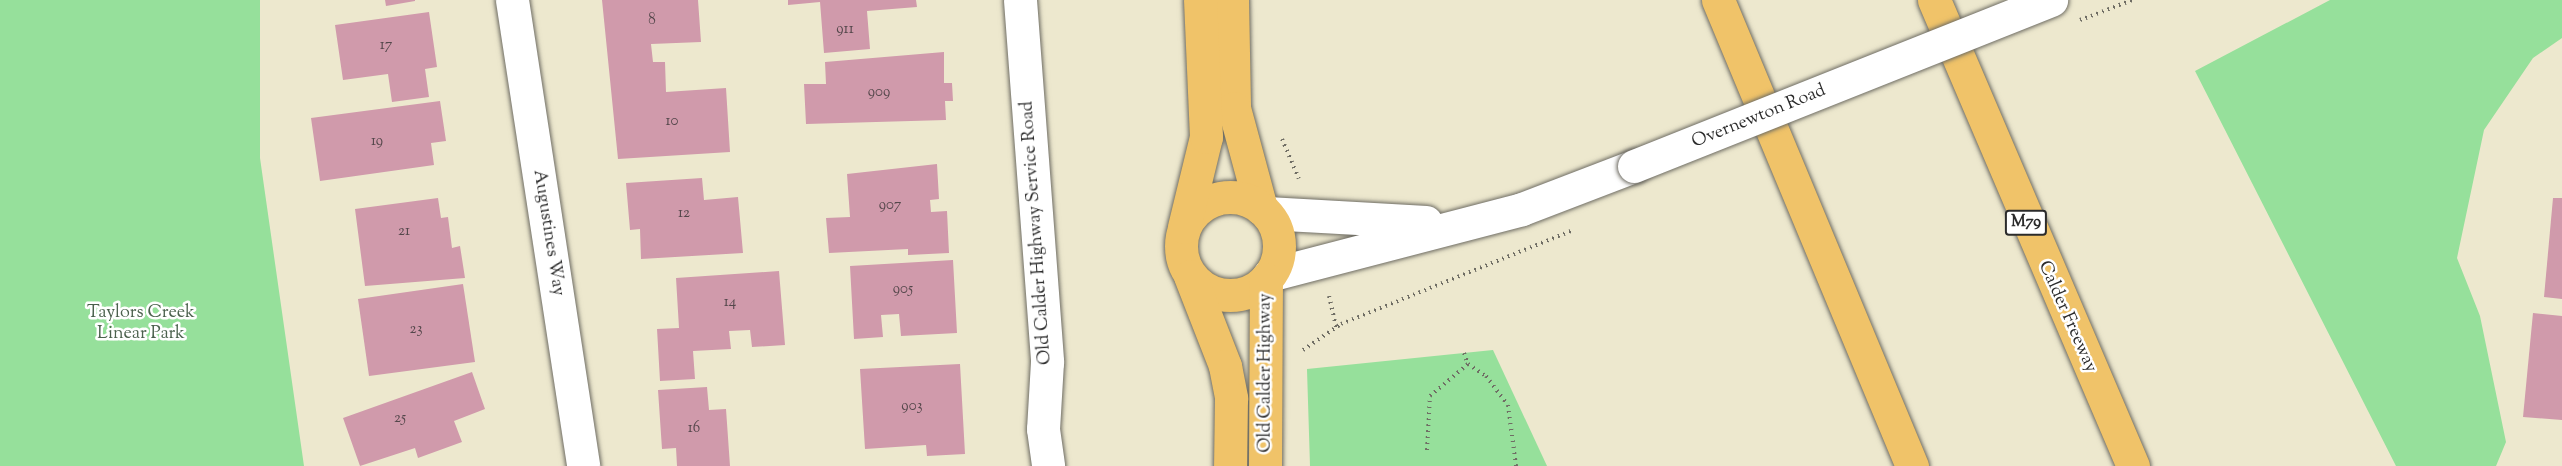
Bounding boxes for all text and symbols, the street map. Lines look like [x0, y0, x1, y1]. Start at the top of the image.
house number: 8 [648, 12, 656, 30]
house number: 911 [836, 21, 854, 39]
house number: 17 [380, 37, 392, 55]
street label: Overnewton Road [1689, 80, 1829, 154]
house number: 909 [868, 84, 890, 102]
street label: Old Calder Highway Service Road [1017, 100, 1057, 366]
house number: 10 [666, 113, 678, 131]
house number: 19 [371, 133, 383, 151]
street label: Augustines Way [527, 168, 569, 298]
house number: 907 [879, 197, 901, 215]
house number: 12 [678, 205, 690, 223]
road number: M79 [2004, 210, 2048, 236]
house number: 21 [398, 223, 410, 241]
street label: Calder Freeway [2033, 258, 2101, 376]
house number: 905 [893, 281, 913, 299]
street label: Old Calder Highway [1255, 293, 1277, 453]
house number: 14 [724, 294, 736, 312]
park label: Taylors Creek Linear Park [87, 303, 195, 346]
house number: 23 [409, 321, 423, 339]
house number: 903 [901, 398, 923, 416]
house number: 25 [394, 410, 406, 428]
house number: 16 [688, 420, 700, 438]

